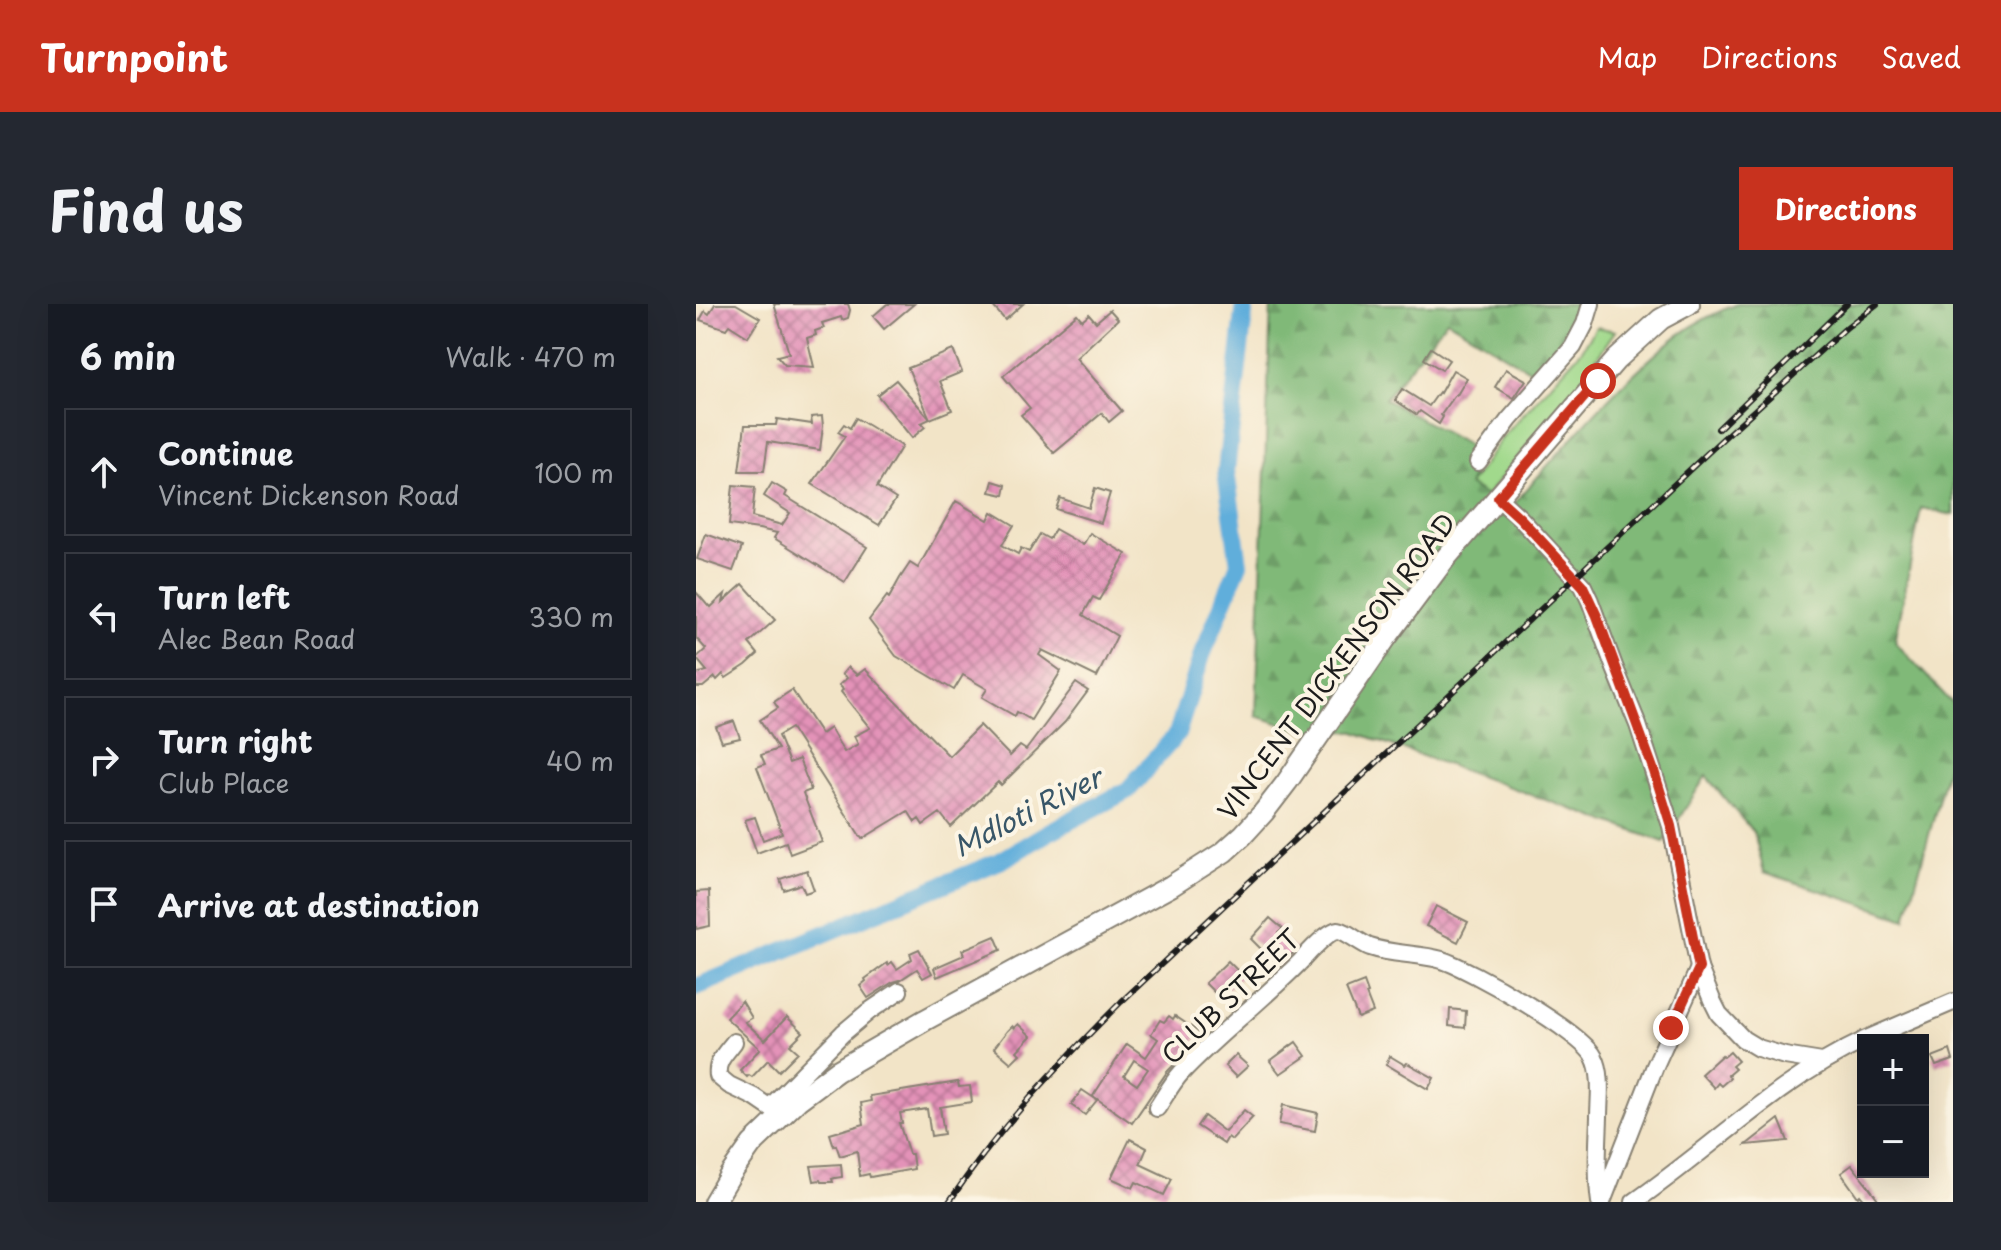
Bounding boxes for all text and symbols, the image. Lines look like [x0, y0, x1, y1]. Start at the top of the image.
text: Turnpoint [40, 28, 228, 85]
text: Map [1598, 35, 1657, 78]
text: Directions [1701, 35, 1838, 78]
text: Saved [1882, 35, 1961, 78]
text: Find us [48, 166, 244, 251]
button: Directions [1739, 167, 1953, 250]
text: 6 min [80, 330, 176, 382]
text: Walk · 470 m [446, 337, 616, 376]
route start [1580, 363, 1616, 399]
text: Continue [158, 430, 293, 475]
icon: ahead [82, 450, 126, 494]
text: 100 m [534, 453, 614, 492]
text: Vincent Dickenson Road [158, 475, 460, 514]
street label: VINCENT DICKENSON ROAD [1207, 504, 1465, 828]
text: Turn left [158, 574, 290, 619]
icon: left [82, 594, 126, 638]
text: 330 m [529, 597, 614, 636]
text: Alec Bean Road [158, 619, 355, 658]
text: Turn right [158, 718, 313, 763]
icon: right [82, 738, 126, 782]
text: 40 m [546, 741, 614, 780]
water label: Mdloti River [945, 754, 1112, 867]
text: Club Place [158, 763, 289, 802]
icon: arrive [82, 882, 126, 926]
text: Arrive at destination [158, 882, 480, 927]
street label: CLUB STREET [1152, 919, 1309, 1072]
route end [1653, 1010, 1689, 1046]
map controls [1857, 1034, 1929, 1178]
button: + [1857, 1034, 1929, 1106]
button: − [1857, 1106, 1929, 1178]

